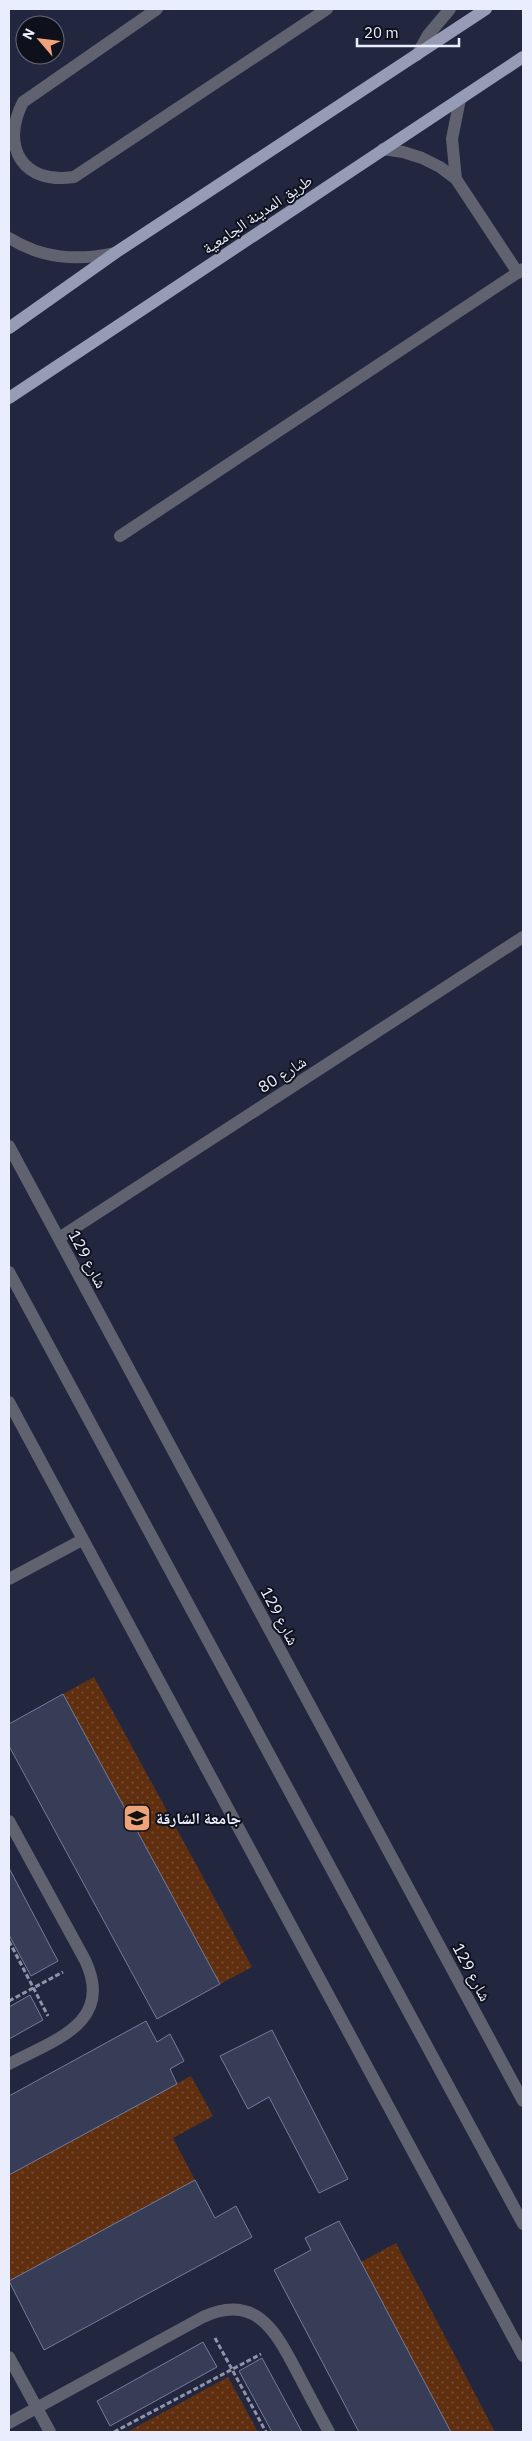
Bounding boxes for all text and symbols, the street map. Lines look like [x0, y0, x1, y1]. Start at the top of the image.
north arrow [15, 15, 65, 65]
scale bar [357, 15, 460, 47]
text: 20 m [364, 23, 399, 42]
text: N [18, 25, 39, 43]
street label: طريق المدينة الجامعية [198, 170, 316, 259]
street label: شارع 80 [254, 1051, 310, 1098]
street label: شارع 129 [63, 1226, 112, 1292]
street label: شارع 129 [255, 1583, 304, 1649]
school or university icon: جامعة الشارقة [122, 1803, 152, 1833]
place label: جامعة الشارقة [156, 1808, 241, 1828]
street label: شارع 129 [447, 1939, 496, 2005]

